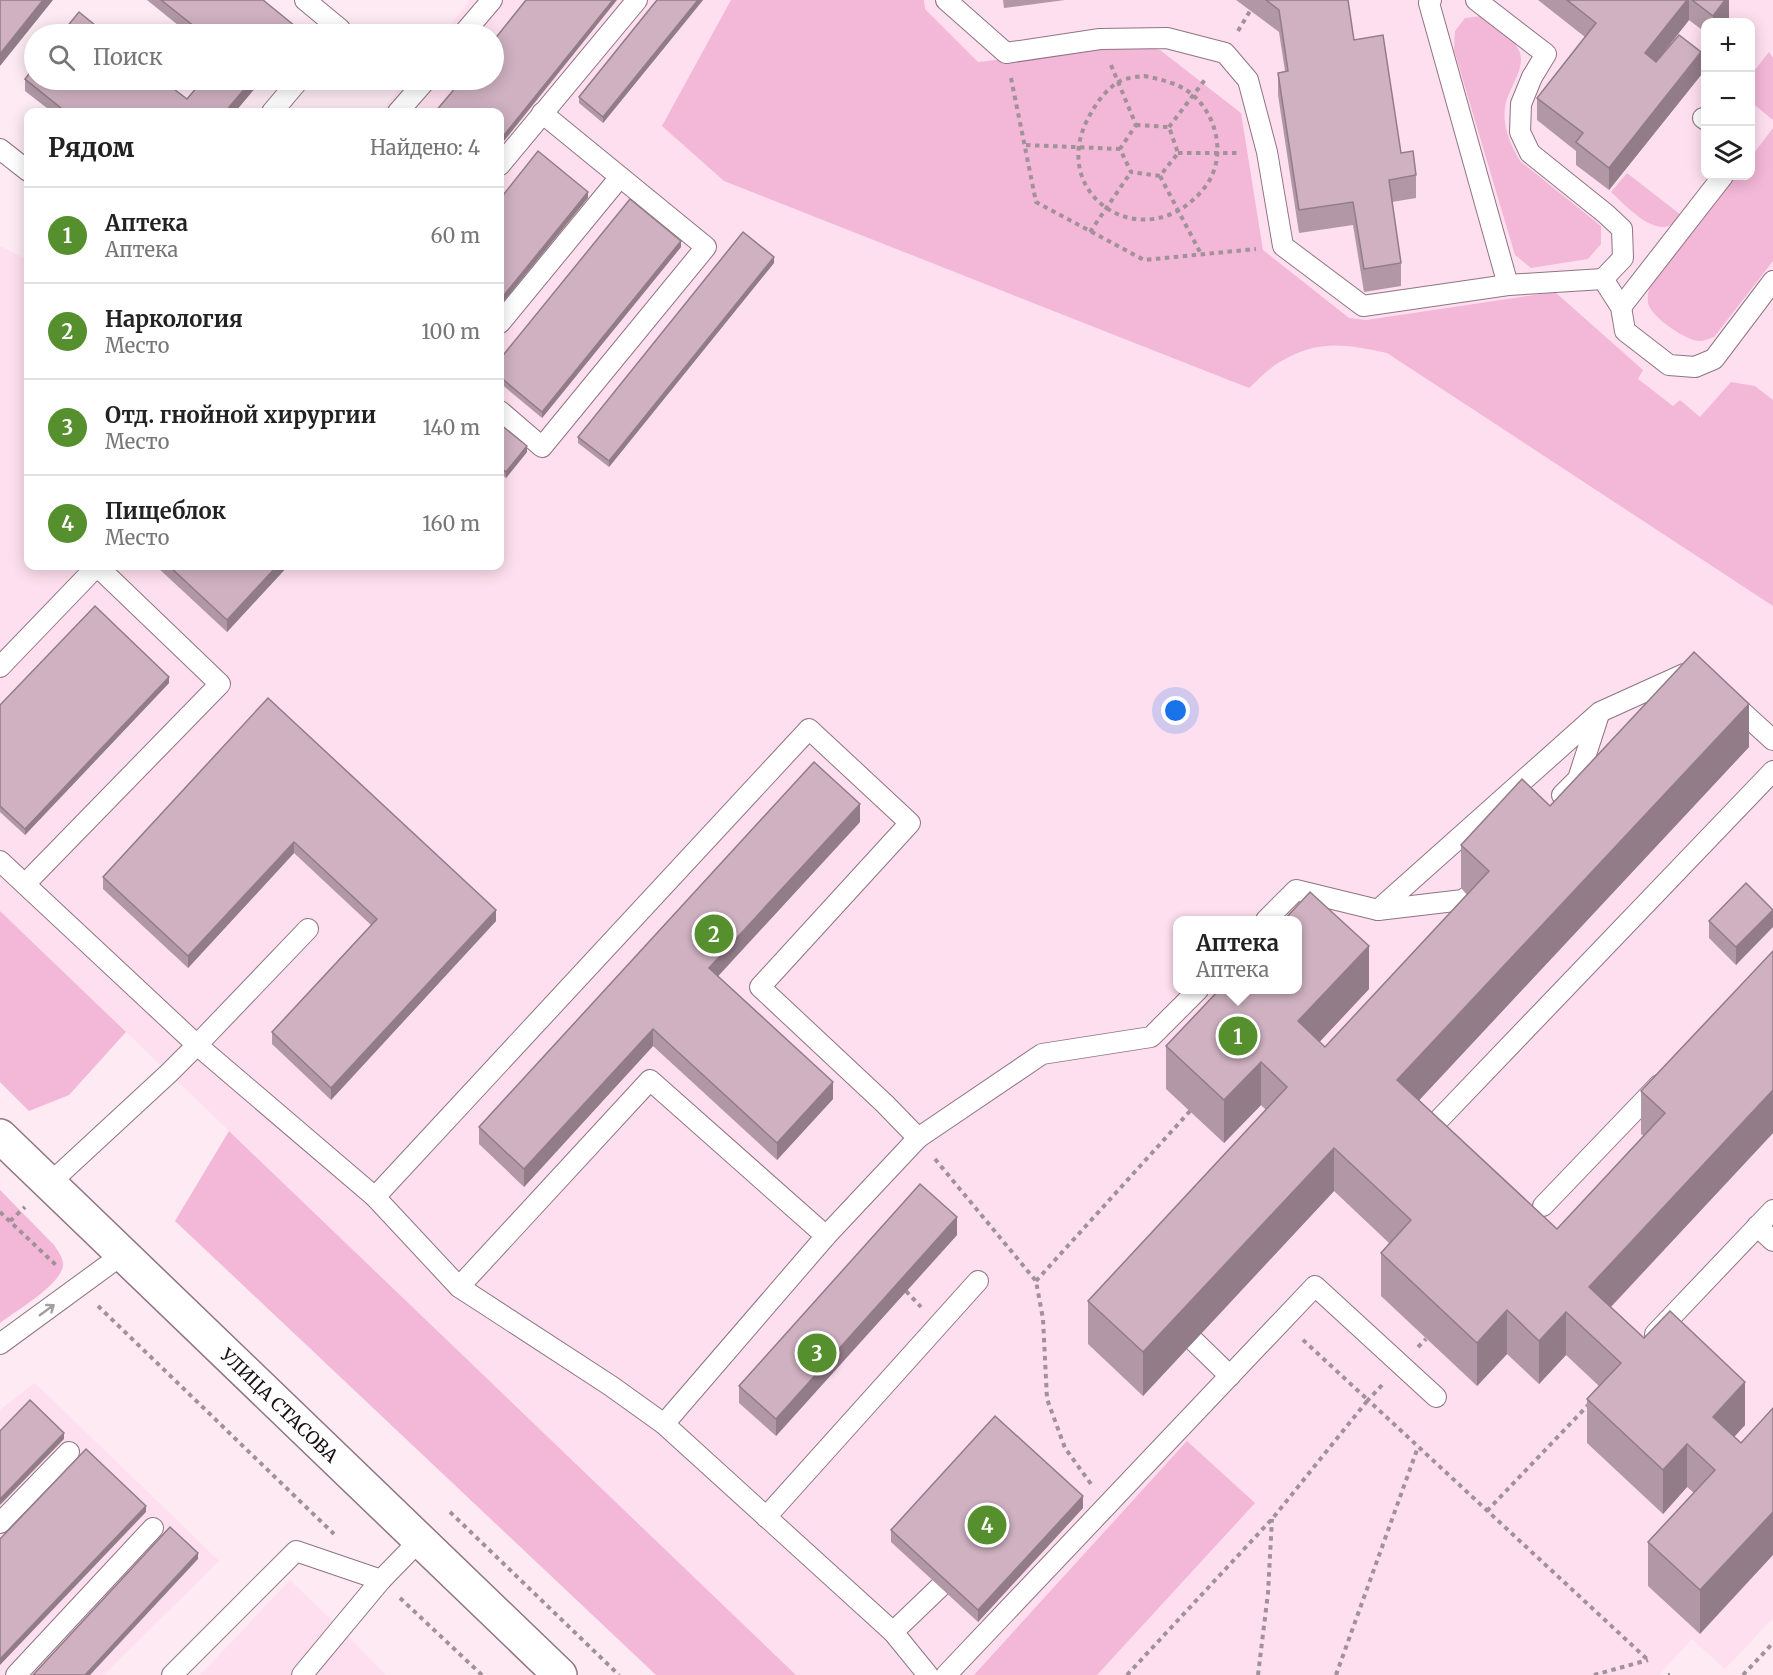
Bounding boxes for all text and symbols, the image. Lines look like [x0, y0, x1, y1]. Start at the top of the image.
map controls [1701, 18, 1755, 180]
button: + [1701, 18, 1755, 72]
search box [24, 24, 504, 90]
icon: search [45, 41, 78, 74]
text: Поиск [93, 43, 163, 71]
button: − [1701, 72, 1755, 126]
button: layers [1701, 126, 1755, 180]
text: Рядом [48, 131, 134, 164]
text: Найдено: 4 [370, 135, 480, 160]
text: Аптека [105, 209, 188, 237]
text: 1 [63, 223, 72, 248]
text: 60 m [430, 223, 480, 248]
text: Аптека [105, 237, 178, 262]
text: Наркология [105, 305, 243, 333]
text: 2 [62, 319, 73, 344]
text: 100 m [421, 319, 480, 344]
text: Место [105, 333, 169, 358]
text: Отд. гнойной хирургии [105, 401, 376, 429]
text: 3 [62, 415, 73, 440]
text: 140 m [423, 415, 480, 440]
text: Место [105, 429, 169, 454]
text: Пищеблок [105, 497, 226, 525]
text: 4 [61, 511, 74, 536]
text: 160 m [422, 511, 480, 536]
text: Место [105, 525, 169, 550]
your location [1161, 696, 1190, 725]
pin: 2 [694, 912, 734, 956]
popup [1173, 916, 1302, 994]
text: Аптека [1196, 929, 1279, 957]
text: Аптека [1196, 957, 1269, 982]
pin: 1 [1218, 1014, 1258, 1058]
one-way arrow [39, 1303, 55, 1316]
pin: 3 [798, 1330, 836, 1376]
street label: УЛИЦА СТАСОВА [215, 1343, 343, 1467]
pin: 4 [968, 1502, 1006, 1547]

